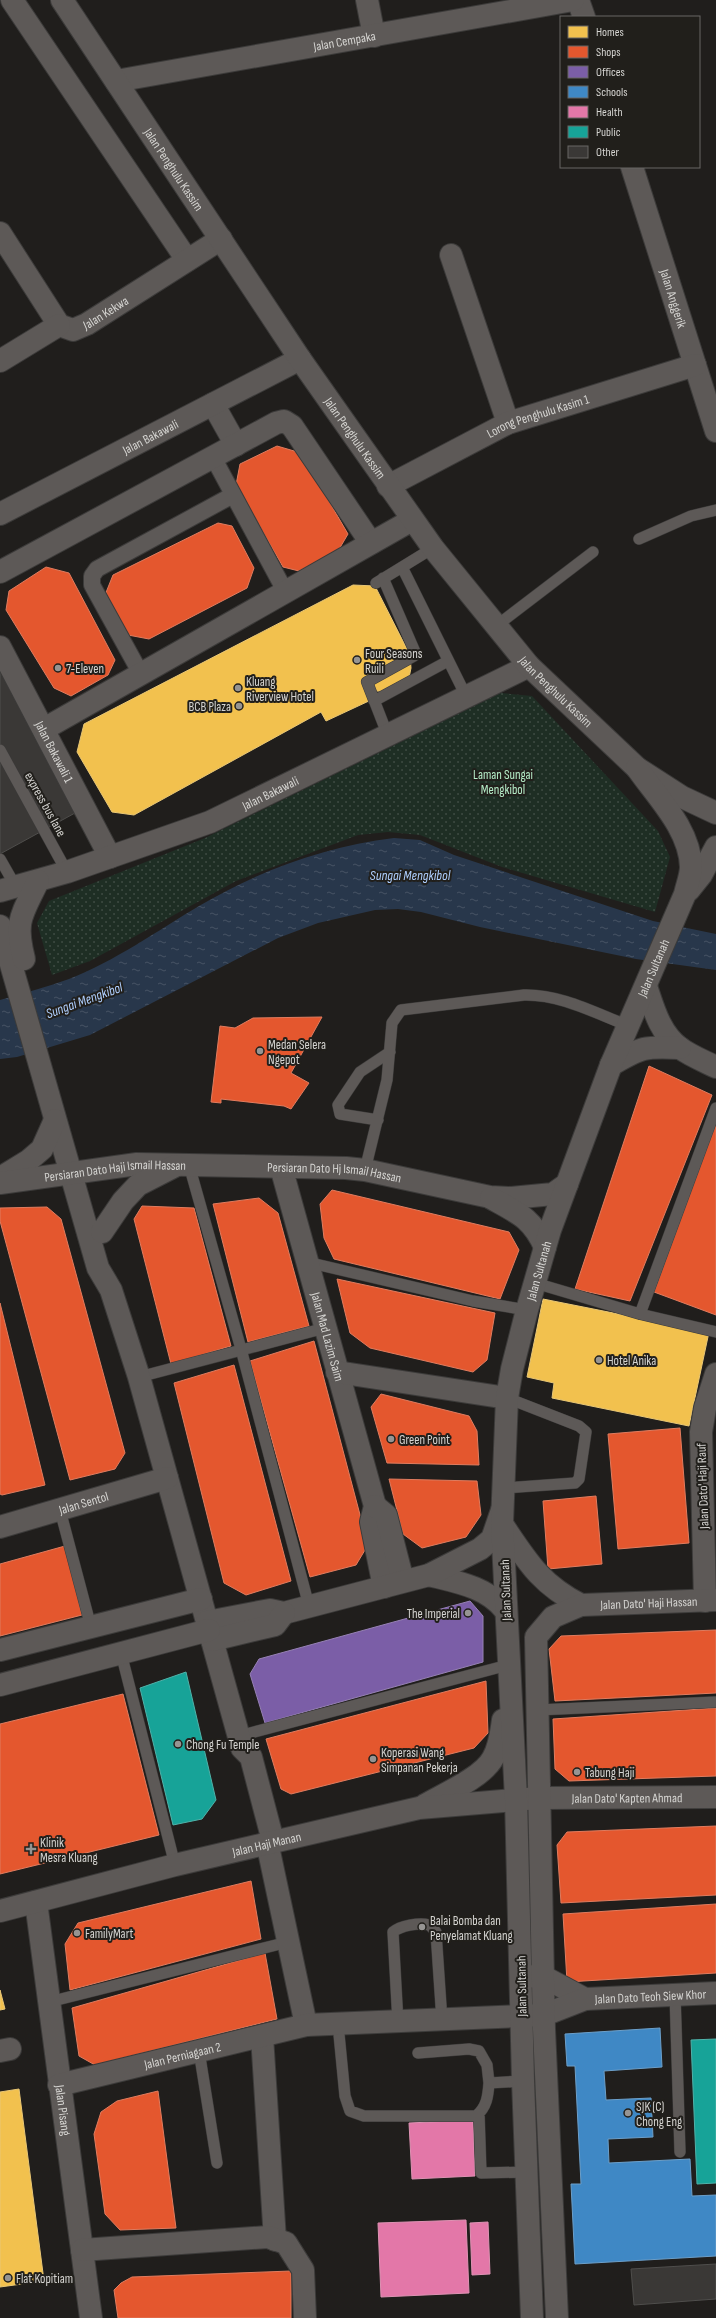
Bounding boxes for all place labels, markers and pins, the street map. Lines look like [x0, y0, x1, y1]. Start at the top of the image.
place label: Four Seasons Ruili [365, 646, 423, 677]
marker: Four Seasons Ruili [352, 655, 362, 665]
place label: 7-Eleven [66, 661, 104, 677]
marker: 7-Eleven [53, 663, 63, 673]
place label: Kluang Riverview Hotel [246, 674, 314, 705]
marker: Kluang Riverview Hotel [233, 683, 243, 693]
place label: BCB Plaza [188, 699, 231, 715]
marker: BCB Plaza [234, 701, 244, 711]
place label: Medan Selera Ngepot [268, 1037, 326, 1068]
marker: Medan Selera Ngepot [255, 1046, 265, 1056]
place label: Hotel Anika [607, 1353, 656, 1369]
marker: Hotel Anika [594, 1355, 604, 1365]
place label: Green Point [399, 1432, 450, 1448]
marker: Green Point [386, 1434, 396, 1444]
place label: The Imperial [407, 1606, 460, 1622]
marker: The Imperial [463, 1608, 473, 1618]
place label: Chong Fu Temple [186, 1737, 260, 1753]
marker: Chong Fu Temple [173, 1739, 183, 1749]
place label: Koperasi Wang Simpanan Pekerja [381, 1745, 458, 1776]
marker: Koperasi Wang Simpanan Pekerja [368, 1754, 378, 1764]
place label: Tabung Haji [585, 1765, 634, 1781]
marker: Tabung Haji [572, 1767, 582, 1777]
place label: Klinik Mesra Kluang [40, 1835, 98, 1866]
marker: Klinik Mesra Kluang [25, 1843, 37, 1855]
place label: Balai Bomba dan Penyelamat Kluang [430, 1913, 513, 1944]
marker: Balai Bomba dan Penyelamat Kluang [417, 1922, 427, 1932]
place label: FamilyMart [85, 1926, 134, 1942]
marker: FamilyMart [72, 1928, 82, 1938]
place label: SJK (C) Chong Eng [636, 2099, 682, 2130]
marker: SJK (C) Chong Eng [623, 2108, 633, 2118]
place label: Flat Kopitiam [16, 2271, 73, 2287]
marker: Flat Kopitiam [3, 2273, 13, 2283]

